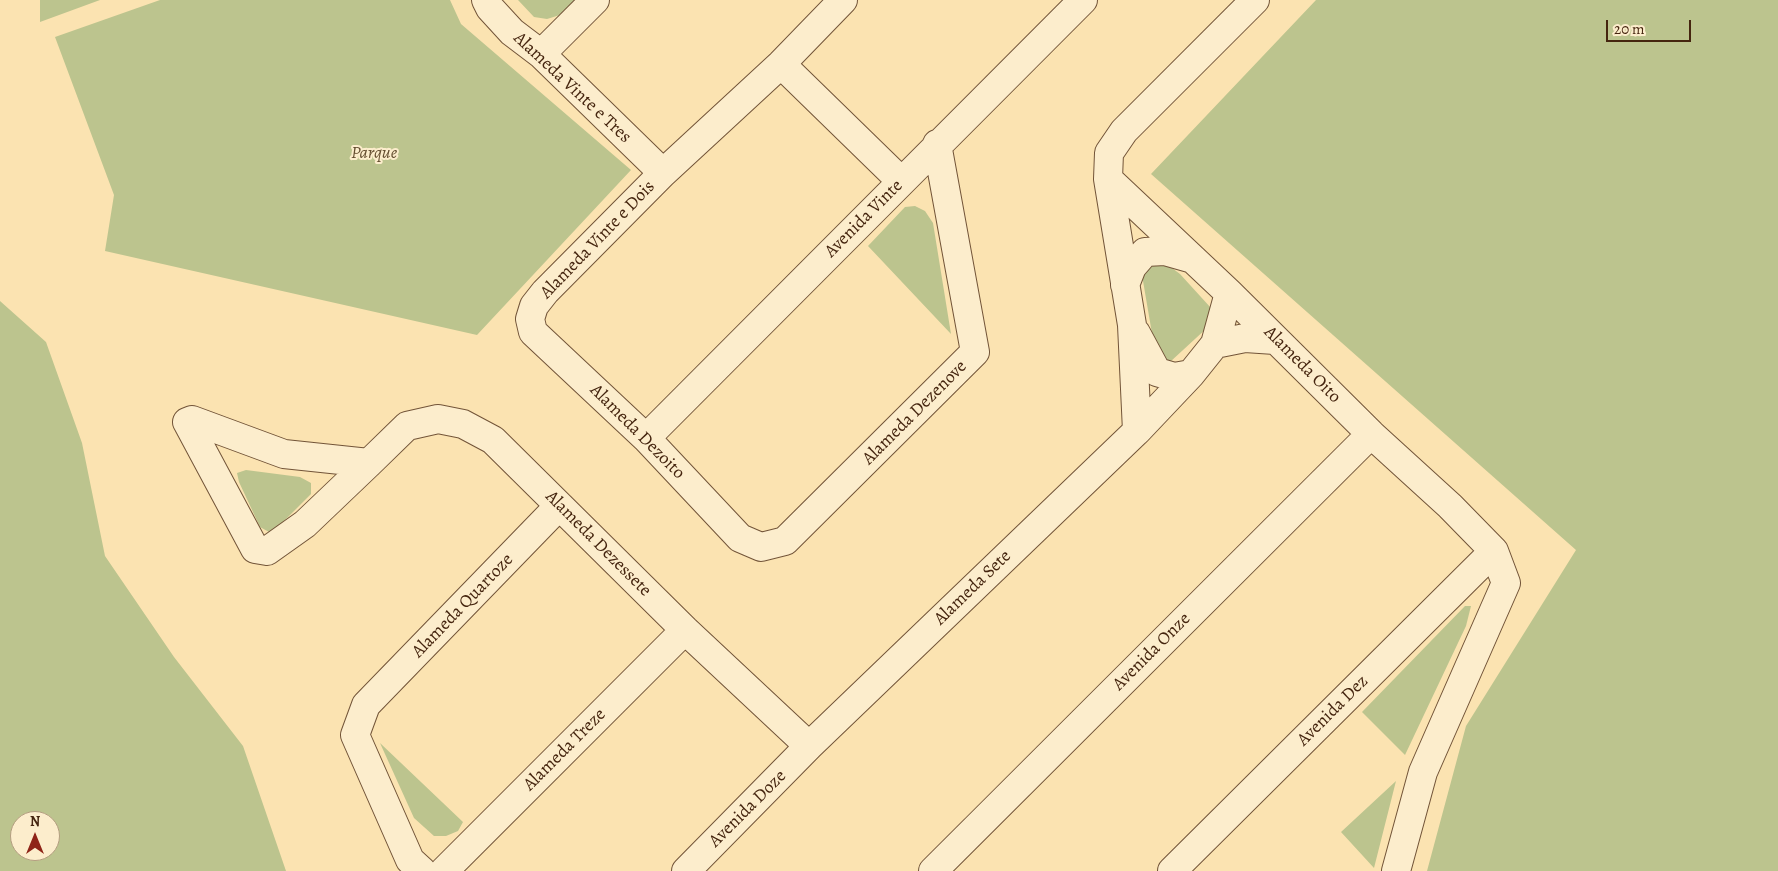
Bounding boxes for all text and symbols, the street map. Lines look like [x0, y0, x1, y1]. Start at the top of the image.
scale bar [1608, 10, 1693, 42]
text: 20 m [1614, 19, 1645, 39]
street label: Alameda Vinte e Tres [509, 28, 635, 148]
park label: Parque [351, 143, 397, 165]
street label: Avenida Vinte [820, 175, 908, 263]
street label: Alameda Vinte e Dois [536, 176, 660, 304]
street label: Alameda Oito [1259, 322, 1345, 408]
street label: Alameda Dezenove [858, 356, 972, 470]
street label: Alameda Dezoito [585, 380, 689, 484]
street label: Alameda Dezessete [540, 486, 656, 602]
street label: Alameda Sete [930, 546, 1016, 630]
street label: Alameda Quartoze [408, 549, 518, 663]
street label: Avenida Onze [1109, 609, 1195, 695]
street label: Avenida Dez [1293, 671, 1373, 751]
street label: Alameda Treze [519, 704, 611, 796]
street label: Avenida Doze [705, 766, 791, 852]
north arrow [10, 811, 60, 861]
text: N [30, 812, 40, 831]

